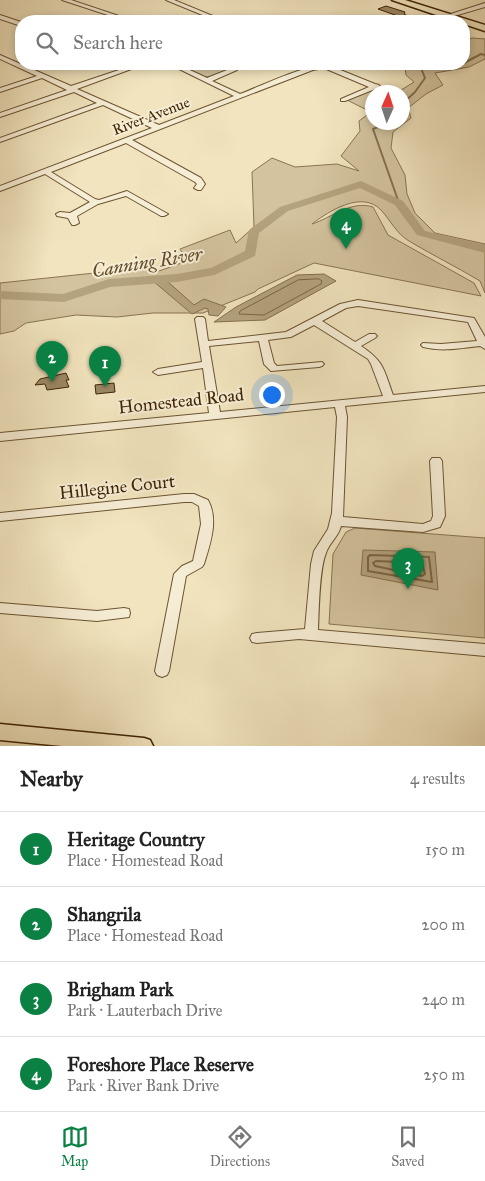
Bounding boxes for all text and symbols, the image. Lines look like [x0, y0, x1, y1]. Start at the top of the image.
search box [15, 15, 470, 70]
icon: search [33, 29, 61, 57]
text: Search here [73, 31, 163, 54]
north arrow [365, 85, 410, 130]
street label: River Avenue [110, 93, 192, 139]
pin: 4 [330, 208, 362, 249]
water label: Canning River [90, 242, 205, 282]
pin: 2 [36, 341, 68, 382]
pin: 1 [89, 346, 121, 387]
your location [259, 382, 285, 408]
street label: Homestead Road [117, 383, 245, 419]
street label: Hillegine Court [58, 470, 177, 505]
pin: 3 [392, 548, 424, 589]
text: Nearby [20, 766, 83, 792]
text: 4 results [410, 769, 465, 788]
text: Heritage Country [67, 828, 205, 851]
text: 1 [33, 840, 39, 859]
text: 150 m [425, 840, 465, 859]
text: Place · Homestead Road [67, 851, 223, 870]
text: Shangrila [67, 903, 141, 926]
text: 2 [32, 915, 40, 934]
text: 200 m [422, 915, 465, 934]
text: Place · Homestead Road [67, 926, 223, 945]
text: Brigham Park [67, 978, 174, 1001]
text: 3 [33, 990, 39, 1009]
text: 240 m [422, 990, 465, 1009]
text: Park · Lauterbach Drive [67, 1001, 222, 1020]
text: Foreshore Place Reserve [67, 1053, 254, 1076]
text: 4 [32, 1065, 40, 1084]
text: 250 m [424, 1065, 465, 1084]
text: Park · River Bank Drive [67, 1076, 219, 1095]
tab: Map [61, 1123, 89, 1170]
tab: Directions [210, 1123, 270, 1170]
tab: Saved [391, 1123, 424, 1170]

